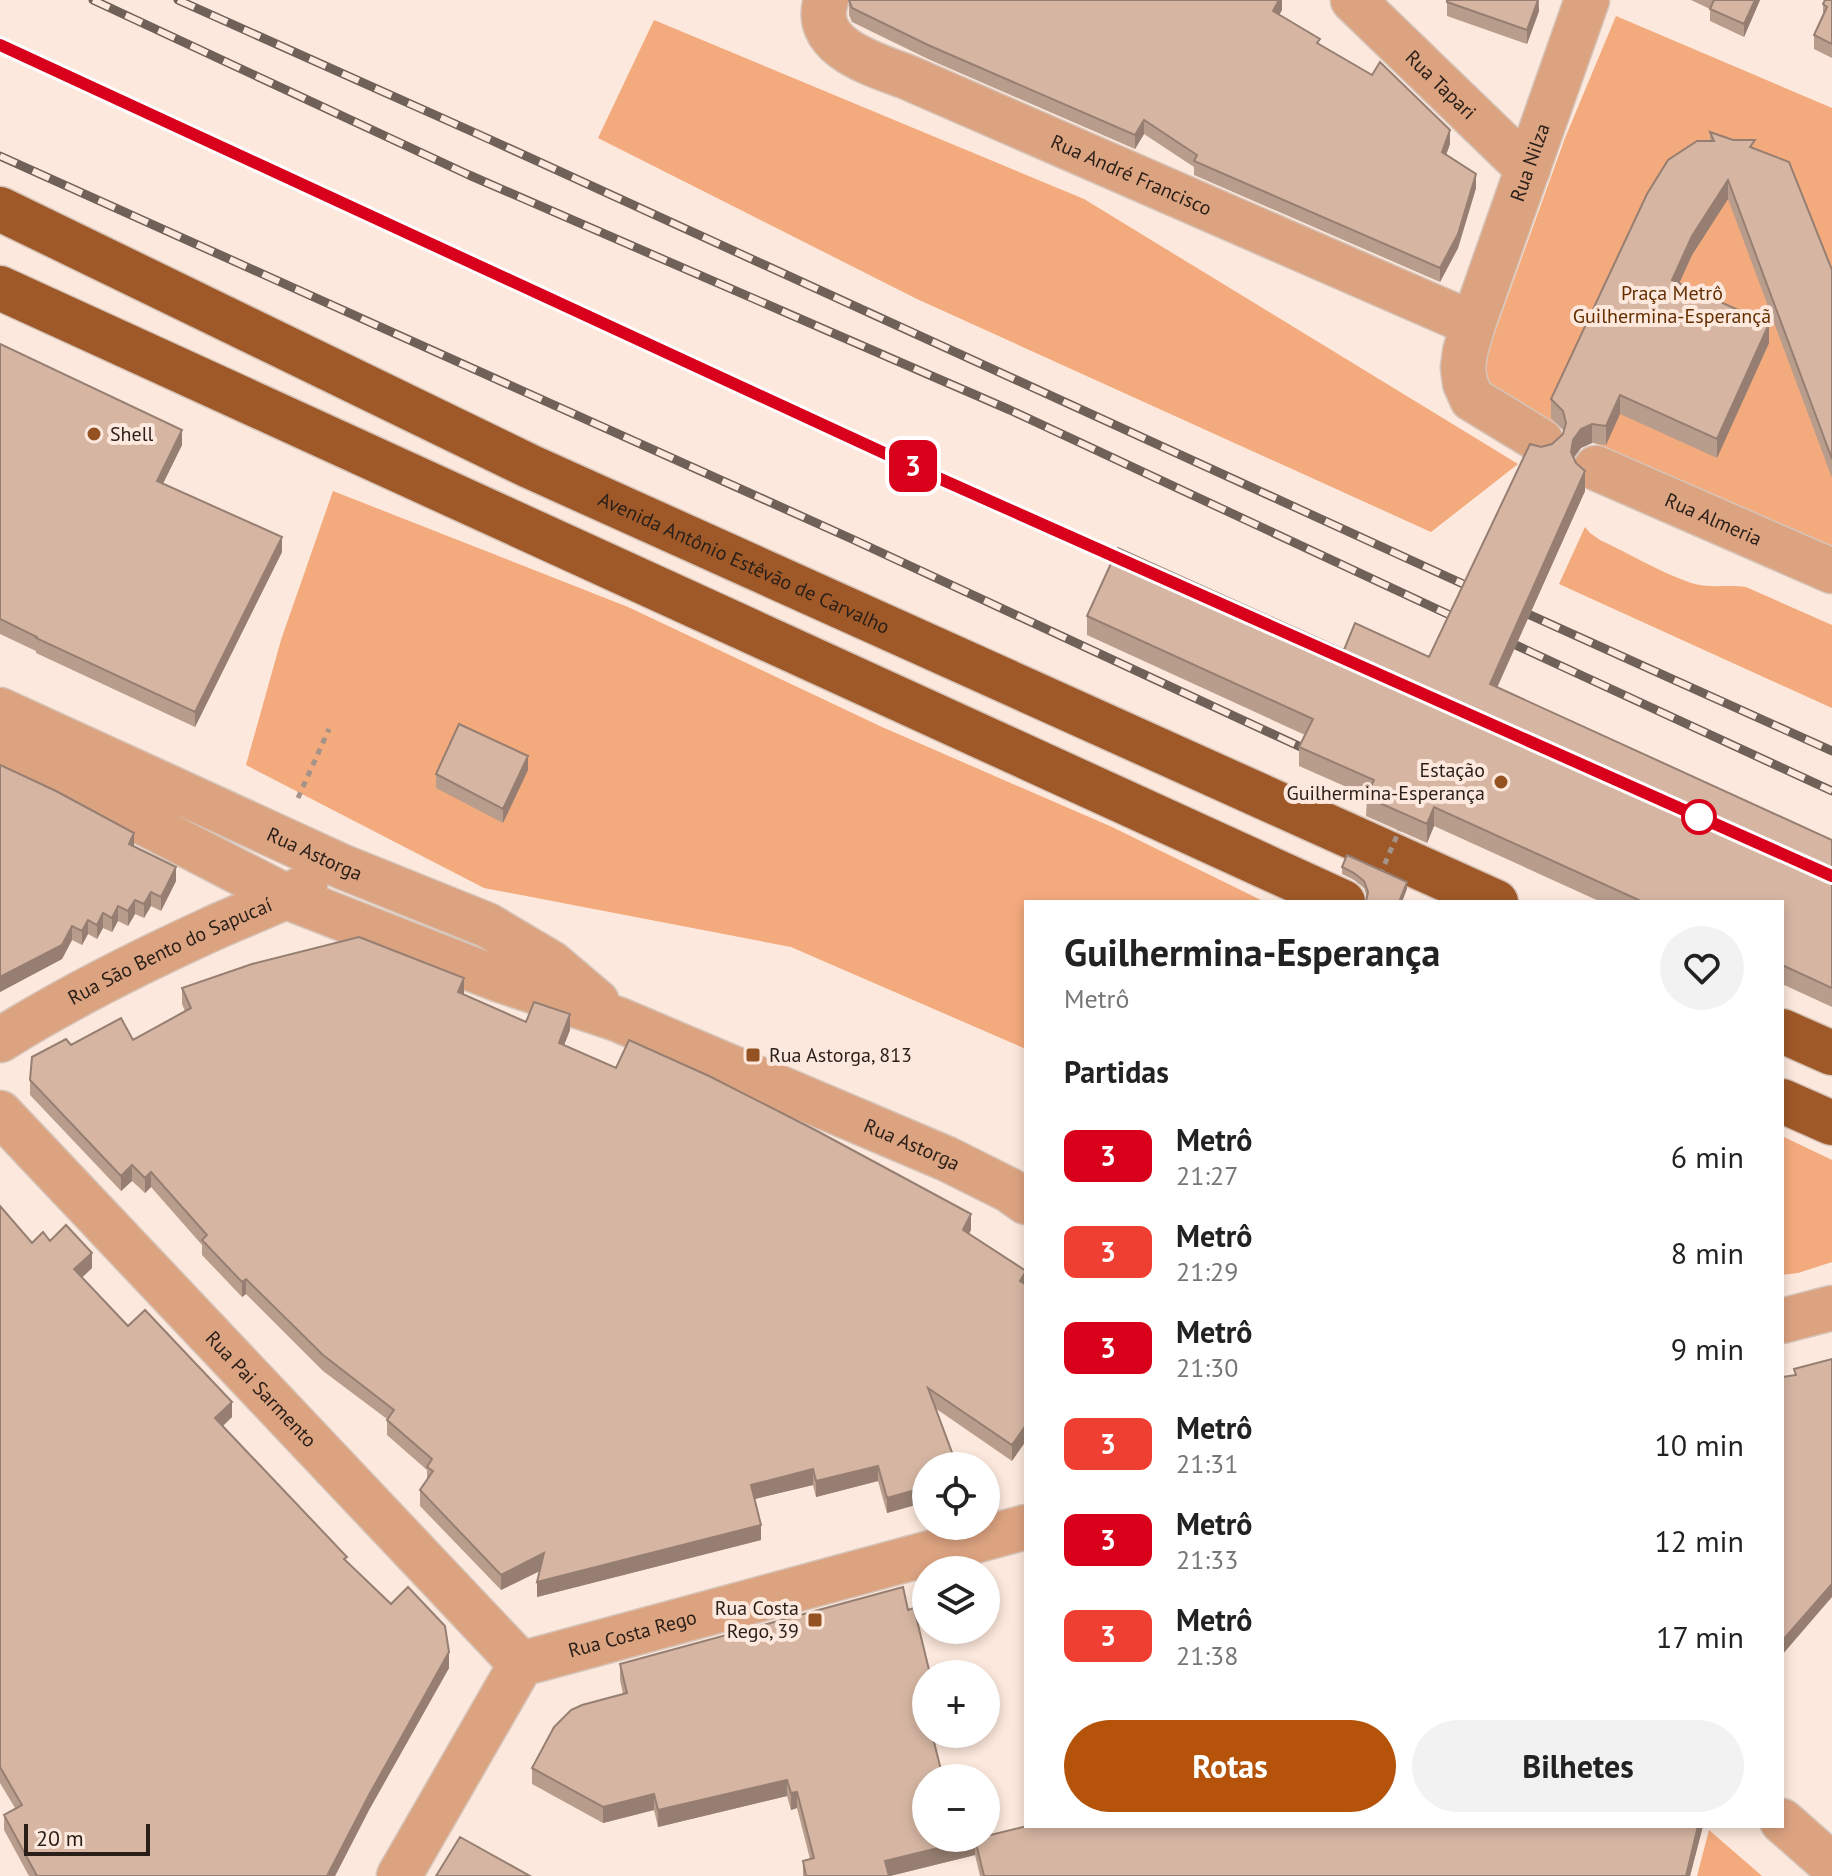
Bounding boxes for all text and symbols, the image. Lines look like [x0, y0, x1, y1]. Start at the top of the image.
street label: Rua Tapari [1400, 44, 1482, 125]
street label: Rua Nilza [1504, 120, 1556, 205]
street label: Rua André Francisco [1047, 128, 1216, 221]
park label: Praça Metrô Guilhermina-Esperançã [1573, 280, 1771, 329]
place label: Shell [110, 421, 154, 447]
marker: Shell [85, 425, 103, 443]
line badge: 3 [887, 440, 939, 492]
text: 3 [905, 447, 921, 484]
street label: Avenida Antônio Estêvão de Carvalho [594, 486, 894, 640]
street label: Rua Almeria [1661, 487, 1766, 552]
place label: Estação Guilhermina-Esperança [1287, 757, 1485, 806]
marker: Estação Guilhermina-Esperança [1492, 773, 1510, 791]
unlabelled marker [1682, 800, 1716, 834]
street label: Rua Astorga [263, 821, 366, 886]
street label: Rua São Bento do Sapucaí [63, 892, 276, 1011]
button: heart [1660, 926, 1744, 1010]
text: Guilhermina-Esperança [1064, 927, 1440, 976]
text: Metrô [1064, 982, 1129, 1015]
place label: Rua Astorga, 813 [769, 1042, 912, 1068]
marker: Rua Astorga, 813 [744, 1046, 762, 1064]
text: Partidas [1064, 1052, 1169, 1091]
street label: Rua Astorga [860, 1112, 964, 1176]
text: Metrô [1176, 1120, 1252, 1159]
text: 3 [1100, 1137, 1116, 1174]
text: 6 min [1671, 1137, 1744, 1176]
text: 21:27 [1176, 1159, 1238, 1192]
text: Metrô [1176, 1216, 1252, 1255]
text: 3 [1100, 1233, 1116, 1270]
text: 8 min [1671, 1233, 1744, 1272]
text: 21:29 [1176, 1255, 1238, 1288]
text: Metrô [1176, 1312, 1252, 1351]
street label: Rua Pai Sarmento [200, 1325, 322, 1453]
text: 3 [1100, 1329, 1116, 1366]
text: 9 min [1671, 1329, 1744, 1368]
text: 21:30 [1176, 1351, 1238, 1384]
text: Metrô [1176, 1408, 1252, 1447]
text: 3 [1100, 1425, 1116, 1462]
text: 10 min [1654, 1425, 1744, 1464]
text: 21:31 [1176, 1447, 1238, 1480]
map controls [912, 1452, 1000, 1852]
button: locate [912, 1452, 1000, 1540]
text: Metrô [1176, 1504, 1252, 1543]
text: 3 [1100, 1521, 1116, 1558]
text: 12 min [1654, 1521, 1744, 1560]
text: 21:33 [1176, 1543, 1238, 1576]
button: layers [912, 1556, 1000, 1644]
place label: Rua Costa Rego, 39 [715, 1595, 799, 1644]
text: Metrô [1176, 1600, 1252, 1639]
street label: Rua Costa Rego [565, 1604, 700, 1664]
marker: Rua Costa Rego, 39 [806, 1611, 824, 1629]
text: 3 [1100, 1617, 1116, 1654]
text: 17 min [1656, 1617, 1744, 1656]
text: 21:38 [1176, 1639, 1238, 1672]
button: + [912, 1660, 1000, 1748]
button: Rotas [1064, 1720, 1396, 1812]
button: Bilhetes [1412, 1720, 1744, 1812]
button: − [912, 1764, 1000, 1852]
scale bar [24, 1820, 150, 1856]
text: 20 m [36, 1824, 84, 1852]

